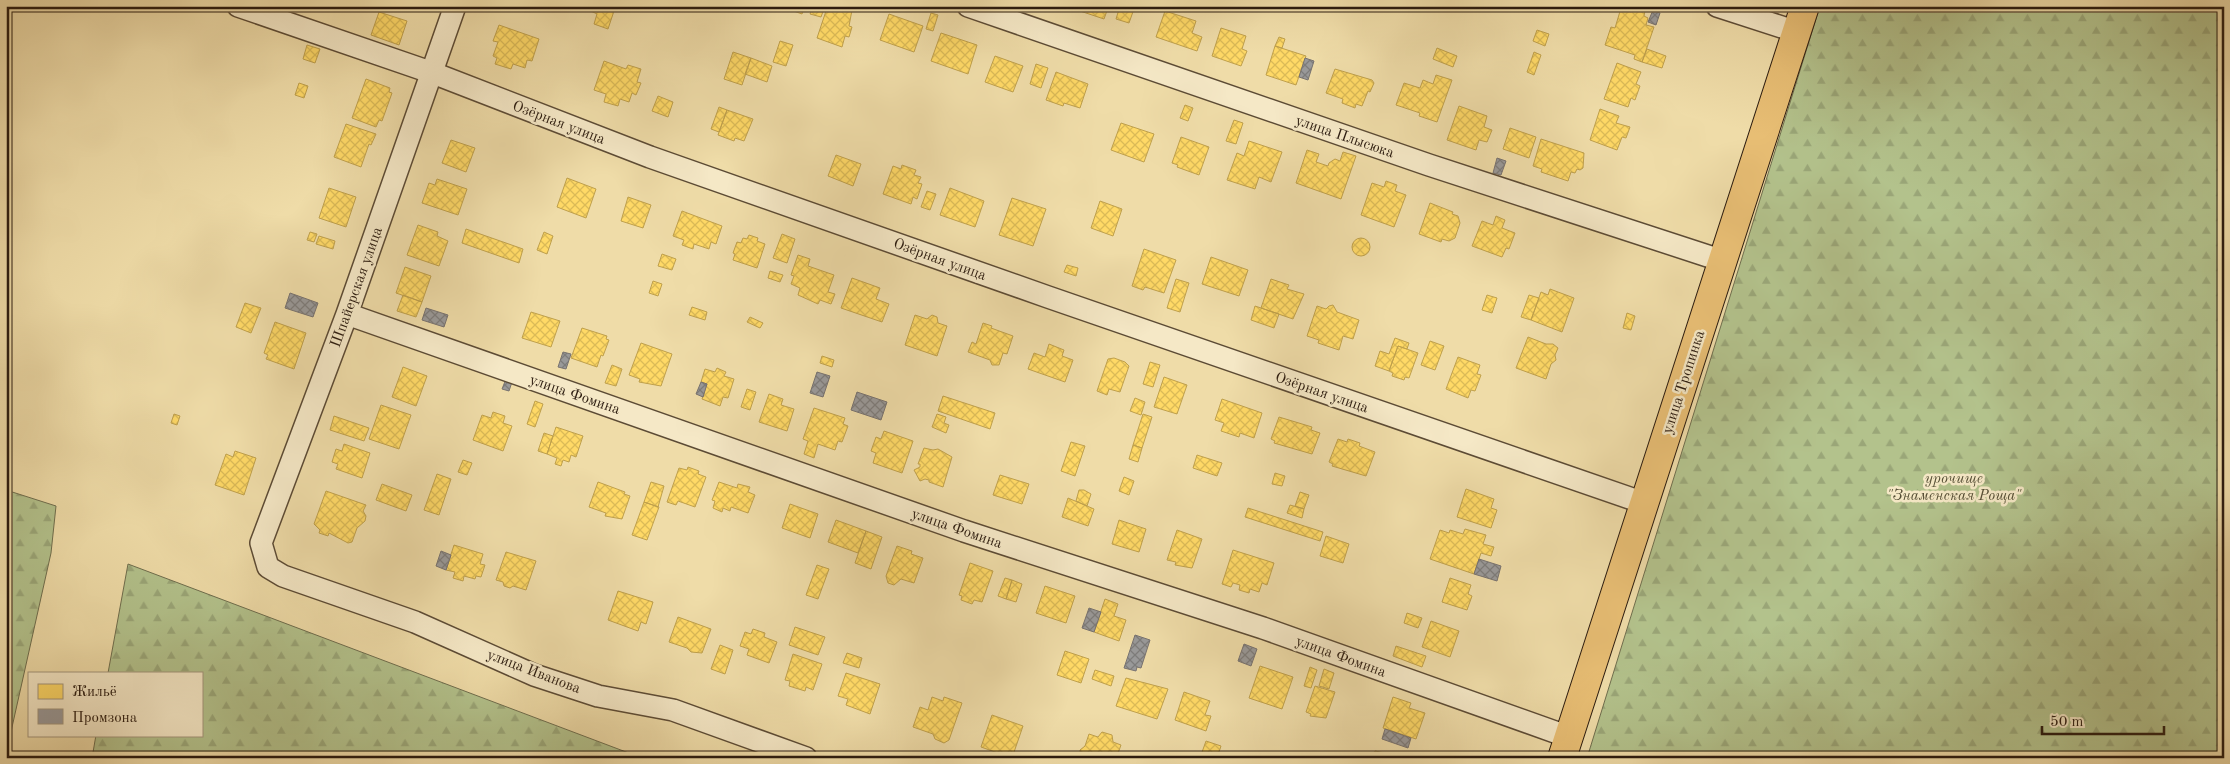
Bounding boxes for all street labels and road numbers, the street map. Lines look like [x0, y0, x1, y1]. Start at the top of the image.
street label: Озёрная улица [510, 99, 607, 148]
street label: улица Плысюка [1293, 114, 1396, 162]
street label: Шпайерская улица [329, 225, 386, 350]
street label: Озёрная улица [891, 237, 988, 284]
street label: улица Тропинка [1661, 328, 1708, 436]
street label: Озёрная улица [1273, 370, 1371, 417]
street label: улица Фомина [527, 373, 622, 418]
street label: улица Фомина [909, 507, 1004, 552]
street label: улица Фомина [1293, 634, 1388, 681]
street label: улица Иванова [485, 648, 583, 697]

